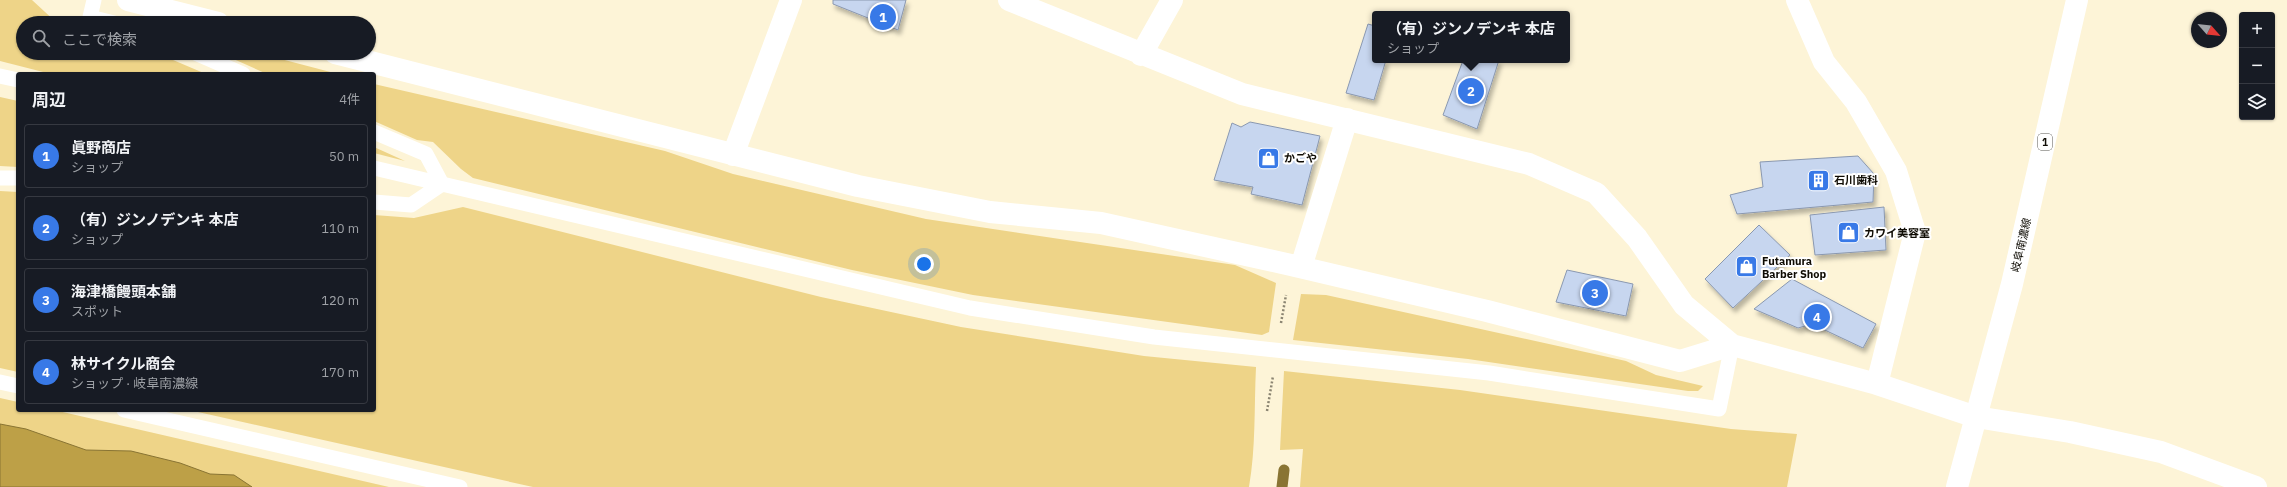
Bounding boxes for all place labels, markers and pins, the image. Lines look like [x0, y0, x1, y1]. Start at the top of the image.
pin: 1 [870, 2, 896, 32]
pin: 2 [1458, 76, 1484, 106]
shop icon: かごや [1255, 145, 1281, 171]
place label: かごや [1284, 151, 1317, 165]
building icon: 石川歯科 [1805, 167, 1831, 193]
place label: 石川歯科 [1834, 173, 1878, 187]
shop icon: カワイ美容室 [1836, 220, 1862, 246]
place label: カワイ美容室 [1864, 226, 1930, 240]
shop icon: Futamura Barber Shop [1734, 254, 1760, 280]
place label: Futamura Barber Shop [1762, 254, 1827, 281]
pin: 3 [1582, 278, 1608, 308]
pin: 4 [1804, 302, 1830, 332]

